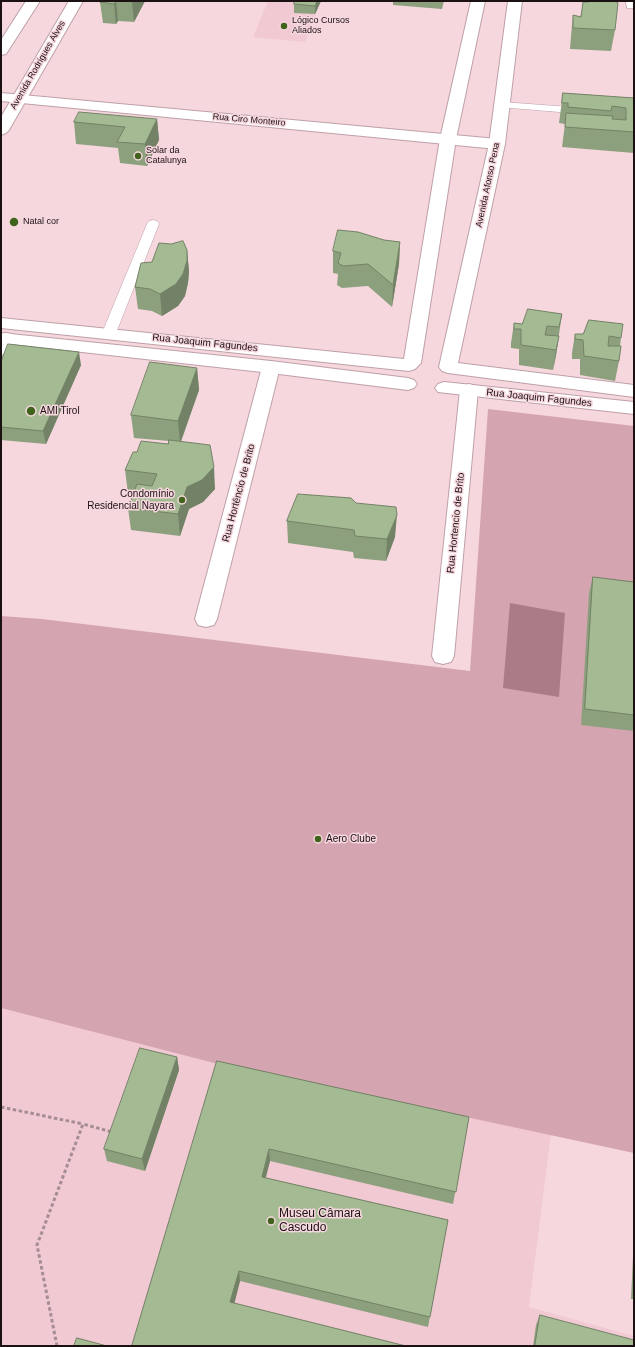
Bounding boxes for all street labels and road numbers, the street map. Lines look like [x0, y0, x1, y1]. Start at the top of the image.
street label: Avenida Rodrigues Alves [8, 19, 68, 111]
street label: Rua Ciro Monteiro [212, 111, 286, 129]
street label: Avenida Afonso Pena [474, 142, 502, 228]
street label: Rua Joaquim Fagundes [152, 331, 258, 355]
street label: Rua Joaquim Fagundes [486, 386, 592, 410]
street label: Rua Hortêncio de Brito [220, 443, 258, 543]
street label: Rua Hortencio de Brito [445, 472, 467, 574]

